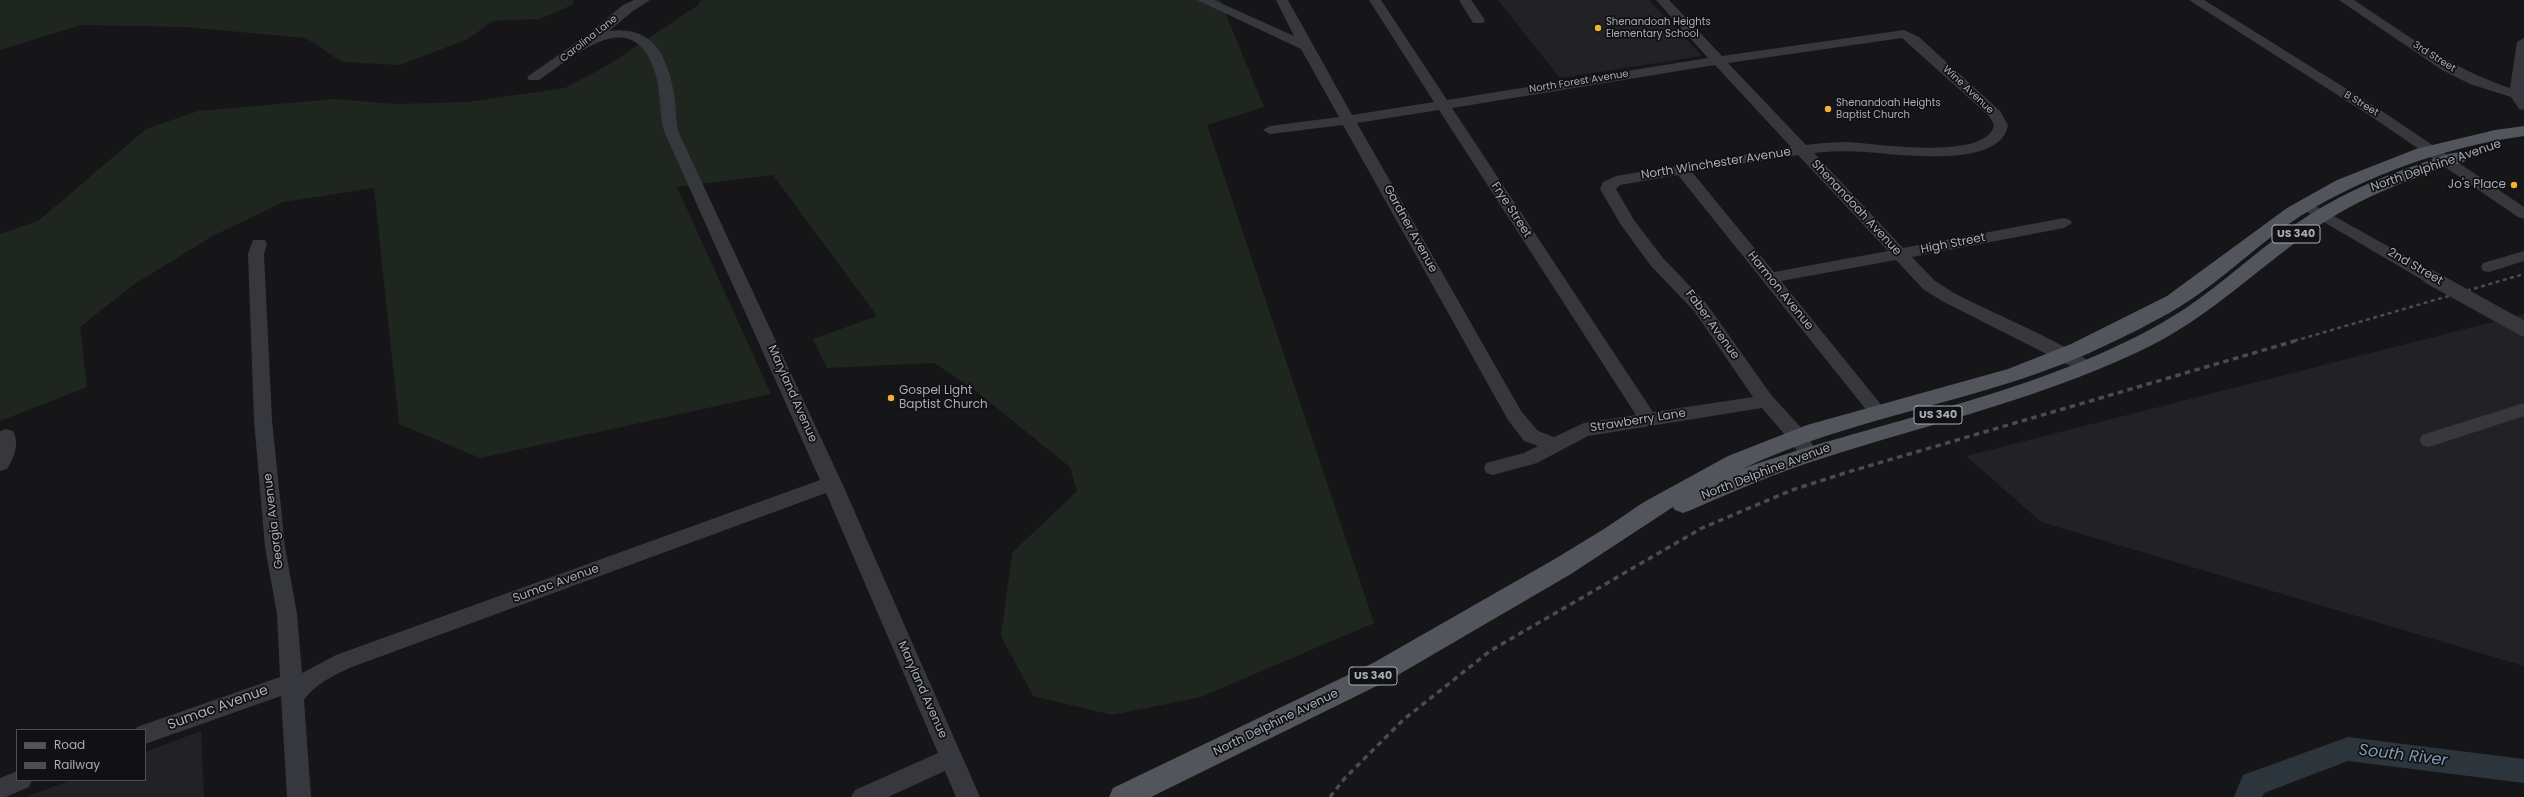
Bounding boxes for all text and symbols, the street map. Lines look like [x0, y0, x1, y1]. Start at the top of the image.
street label: Carolina Lane [558, 13, 620, 65]
place label: Shenandoah Heights Elementary School [1606, 16, 1711, 40]
marker: Shenandoah Heights Elementary School [1593, 23, 1603, 33]
street label: 3rd Street [2410, 39, 2458, 75]
street label: Wine Avenue [1940, 63, 1996, 117]
street label: North Forest Avenue [1529, 68, 1629, 96]
street label: B Street [2342, 89, 2380, 119]
place label: Shenandoah Heights Baptist Church [1836, 97, 1941, 120]
marker: Shenandoah Heights Baptist Church [1823, 104, 1833, 114]
street label: North Delphine Avenue [2369, 137, 2503, 195]
street label: North Winchester Avenue [1640, 145, 1792, 183]
street label: Shenandoah Avenue [1808, 157, 1904, 259]
place label: Jo's Place [2448, 178, 2506, 192]
street label: Frye Street [1488, 180, 1534, 240]
marker: Jo's Place [2509, 180, 2519, 190]
street label: Gardner Avenue [1380, 183, 1440, 275]
road number: US 340 [2272, 225, 2320, 243]
street label: High Street [1920, 231, 1986, 257]
street label: 2nd Street [2385, 246, 2445, 288]
street label: Harmon Avenue [1744, 249, 1816, 333]
street label: Faber Avenue [1682, 287, 1742, 363]
street label: Maryland Avenue [764, 343, 820, 445]
place label: Gospel Light Baptist Church [899, 384, 988, 412]
marker: Gospel Light Baptist Church [886, 393, 896, 403]
street label: Strawberry Lane [1589, 406, 1687, 436]
road number: US 340 [1914, 406, 1962, 424]
street label: North Delphine Avenue [1700, 441, 1832, 503]
street label: Georgia Avenue [261, 472, 287, 570]
street label: Sumac Avenue [511, 562, 601, 606]
street label: Maryland Avenue [894, 639, 950, 741]
road number: US 340 [1349, 667, 1397, 685]
street label: Sumac Avenue [165, 682, 271, 734]
street label: North Delphine Avenue [1211, 687, 1341, 759]
legend [16, 729, 146, 781]
text: Road [54, 736, 85, 753]
water label: South River [2358, 741, 2448, 771]
text: Railway [54, 756, 100, 773]

